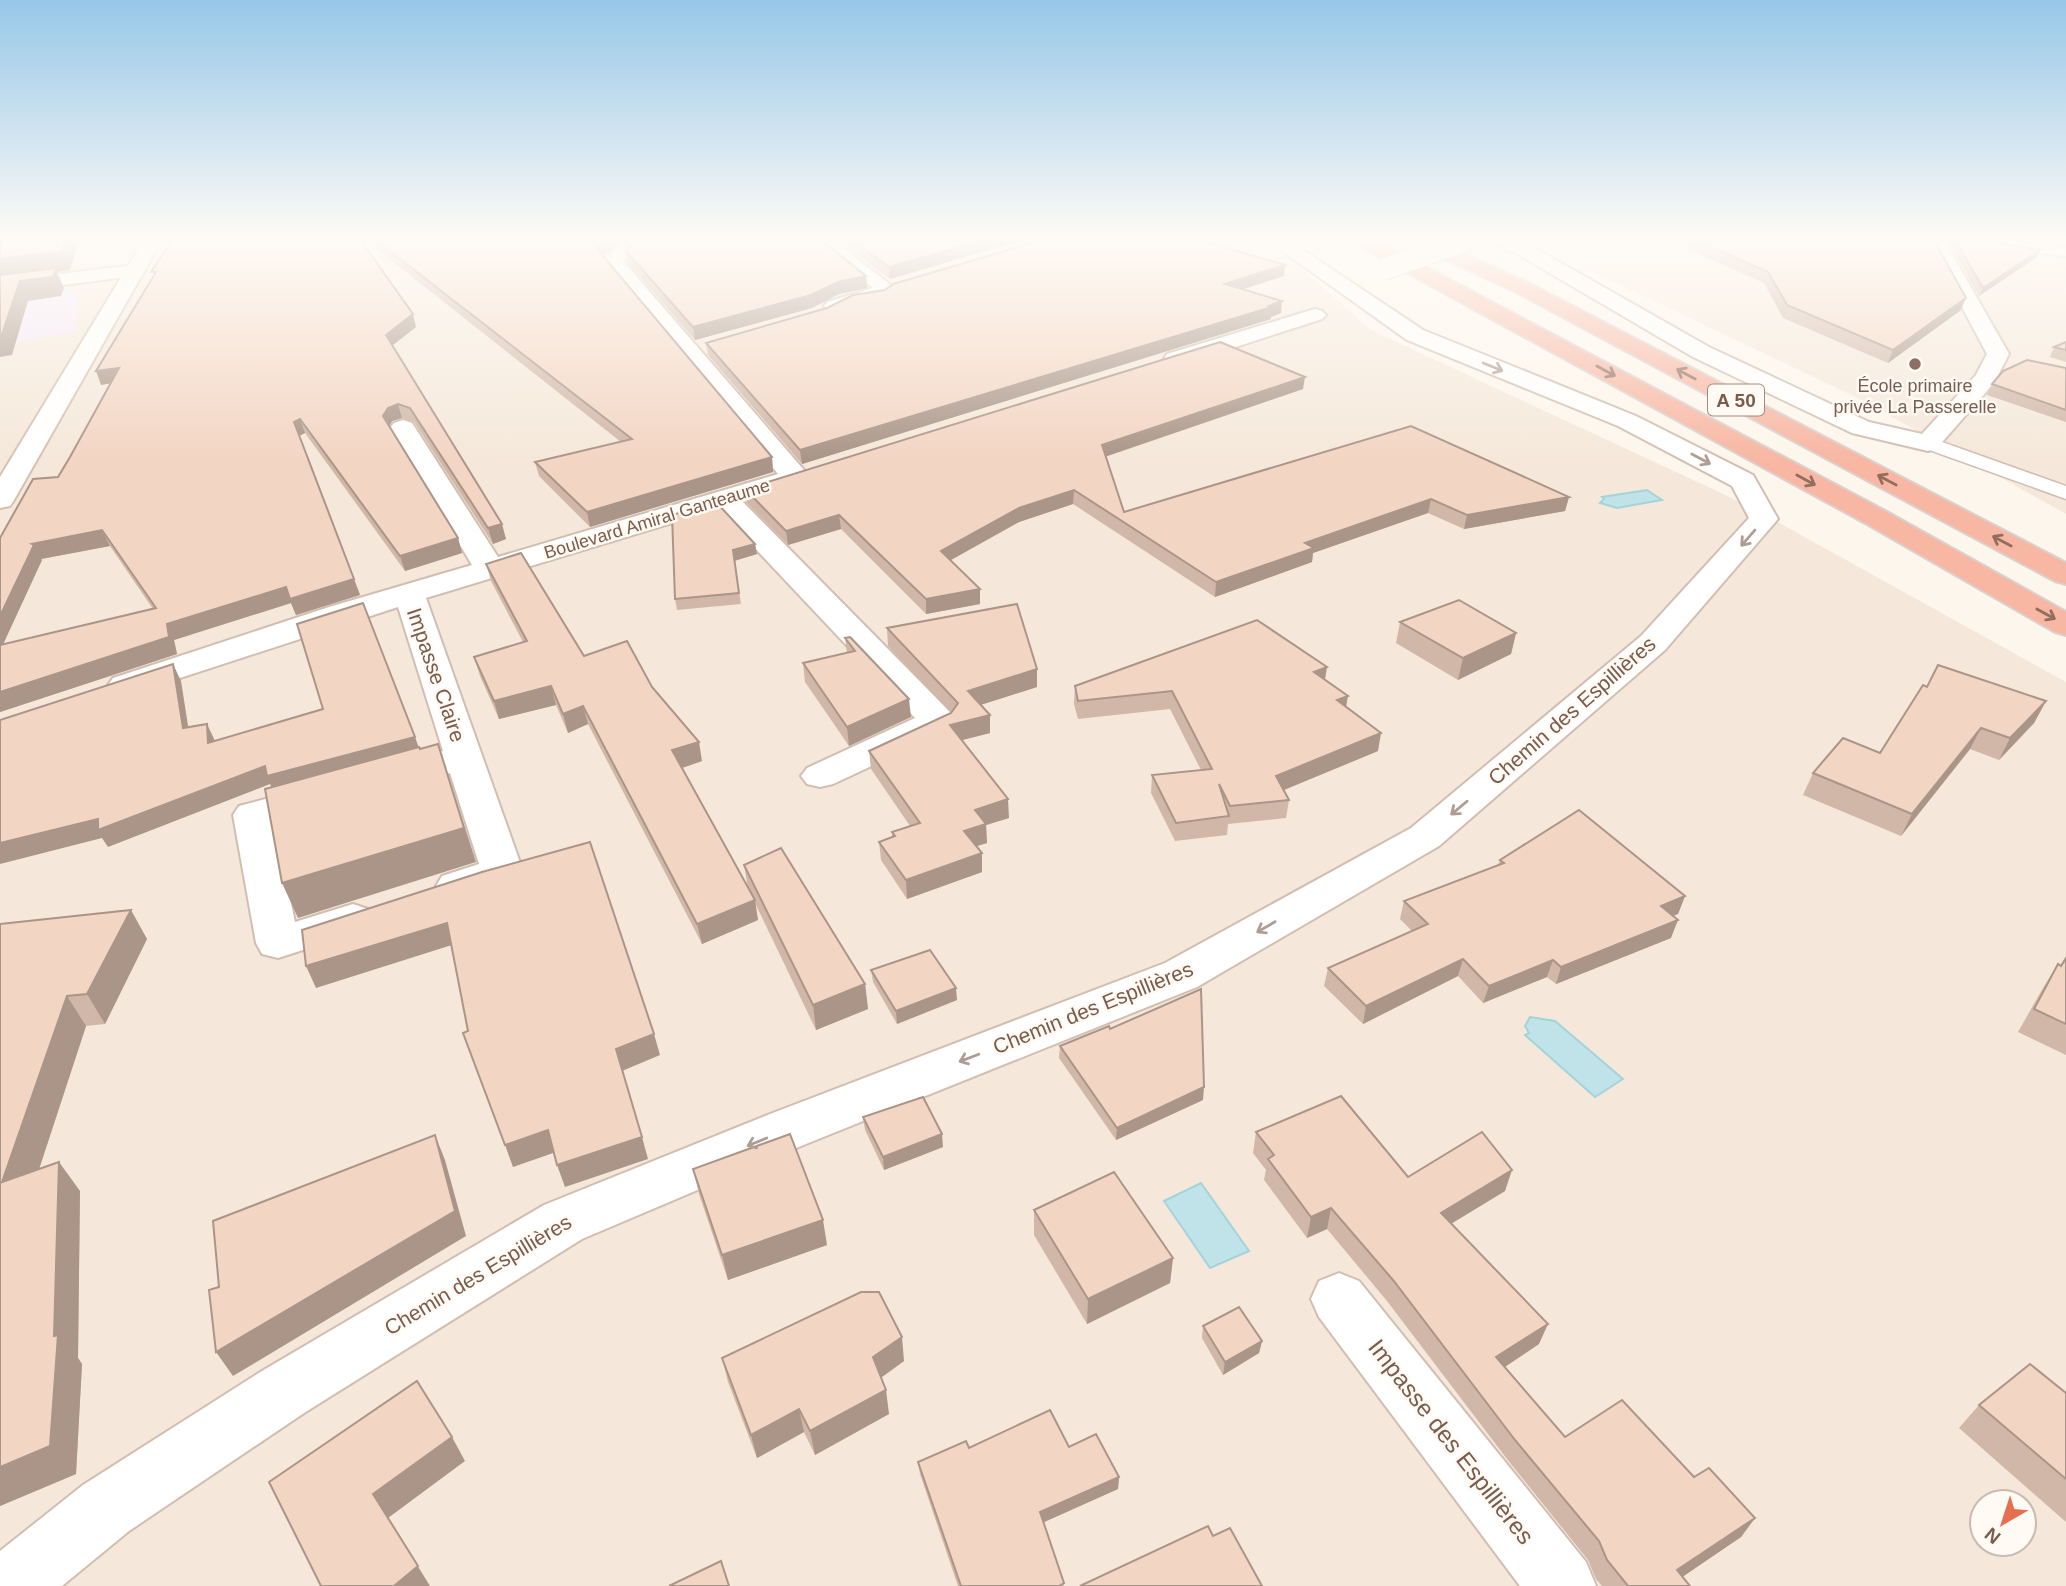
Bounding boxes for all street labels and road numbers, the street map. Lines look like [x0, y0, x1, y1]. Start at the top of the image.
road number: A 50 [1708, 384, 1764, 416]
street label: Boulevard Amiral Ganteaume [542, 475, 772, 563]
street label: Impasse Claire [403, 605, 470, 745]
street label: Chemin des Espillières [1484, 632, 1660, 789]
street label: Chemin des Espillières [989, 957, 1196, 1058]
street label: Chemin des Espillières [380, 1210, 575, 1339]
street label: Impasse des Espillières [1363, 1334, 1540, 1549]

